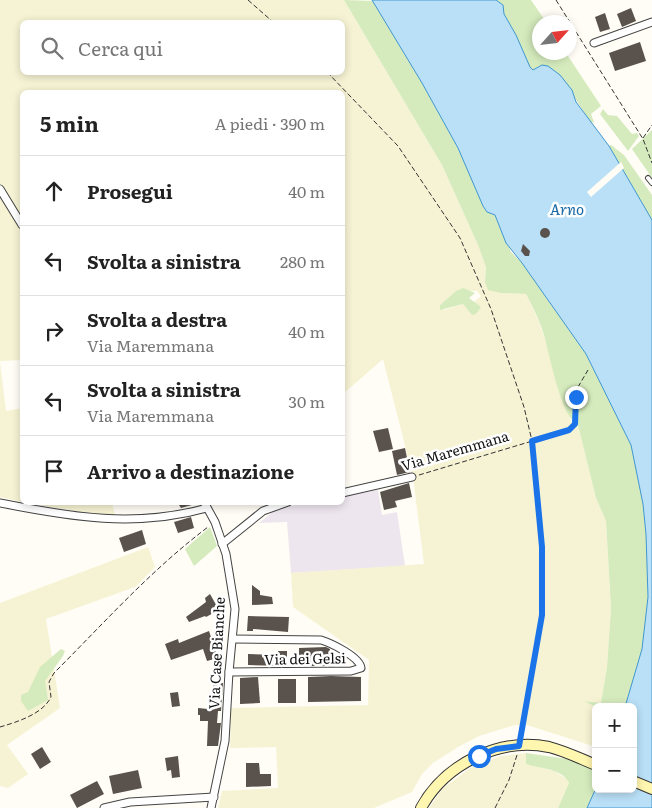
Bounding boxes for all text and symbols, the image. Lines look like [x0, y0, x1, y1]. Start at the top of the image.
north arrow [532, 15, 577, 60]
search box [20, 20, 345, 75]
icon: search [38, 34, 66, 62]
text: Cerca qui [78, 34, 163, 62]
text: 5 min [40, 107, 99, 138]
text: A piedi · 390 m [215, 111, 325, 135]
icon: ahead [40, 177, 68, 205]
text: Prosegui [87, 177, 173, 205]
text: 40 m [288, 179, 325, 203]
water label: Arno [550, 197, 584, 220]
icon: left [40, 247, 68, 275]
text: Svolta a sinistra [87, 247, 241, 275]
text: 280 m [280, 249, 325, 273]
text: Svolta a destra [87, 305, 227, 333]
icon: right [40, 317, 68, 345]
text: 40 m [288, 319, 325, 343]
text: Via Maremmana [87, 333, 214, 357]
text: Svolta a sinistra [87, 375, 241, 403]
route end [565, 386, 588, 409]
icon: left [40, 387, 68, 415]
text: 30 m [288, 389, 325, 413]
text: Via Maremmana [87, 403, 214, 427]
street label: Via Maremmana [399, 425, 511, 475]
icon: arrive [40, 457, 68, 485]
text: Arrivo a destinazione [87, 457, 294, 485]
street label: Via Case Bianche [203, 596, 229, 710]
street label: Via dei Gelsi [264, 647, 346, 669]
map controls [592, 703, 637, 793]
button: + [592, 703, 637, 748]
route start [468, 745, 491, 768]
button: − [592, 748, 637, 793]

